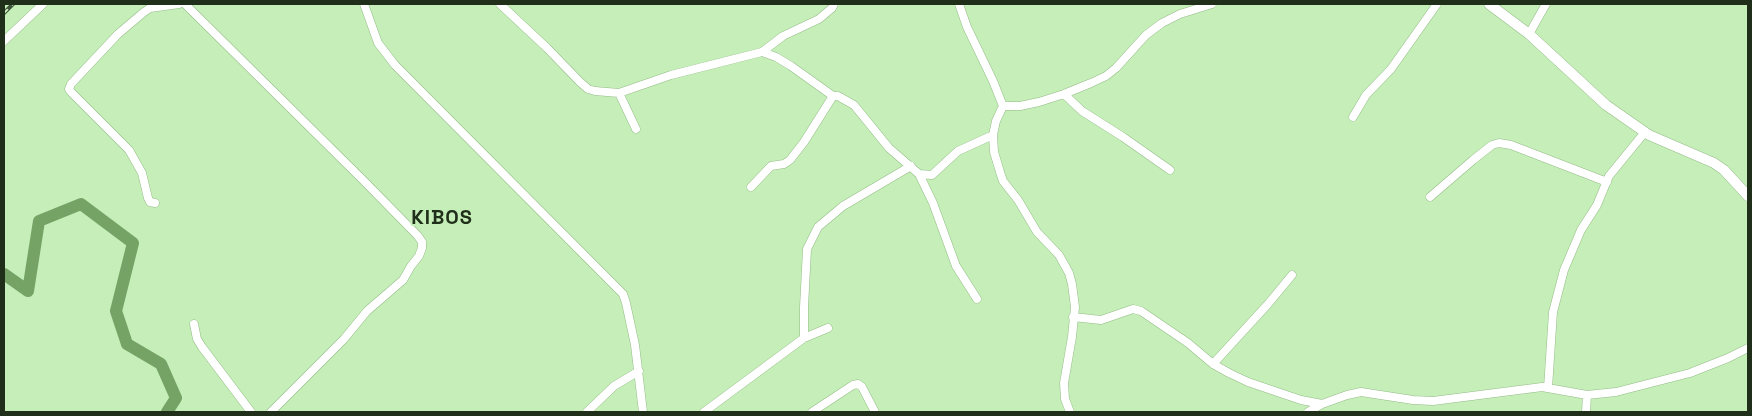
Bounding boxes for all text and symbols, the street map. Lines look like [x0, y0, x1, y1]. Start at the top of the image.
district label: KIBOS [411, 207, 473, 231]

